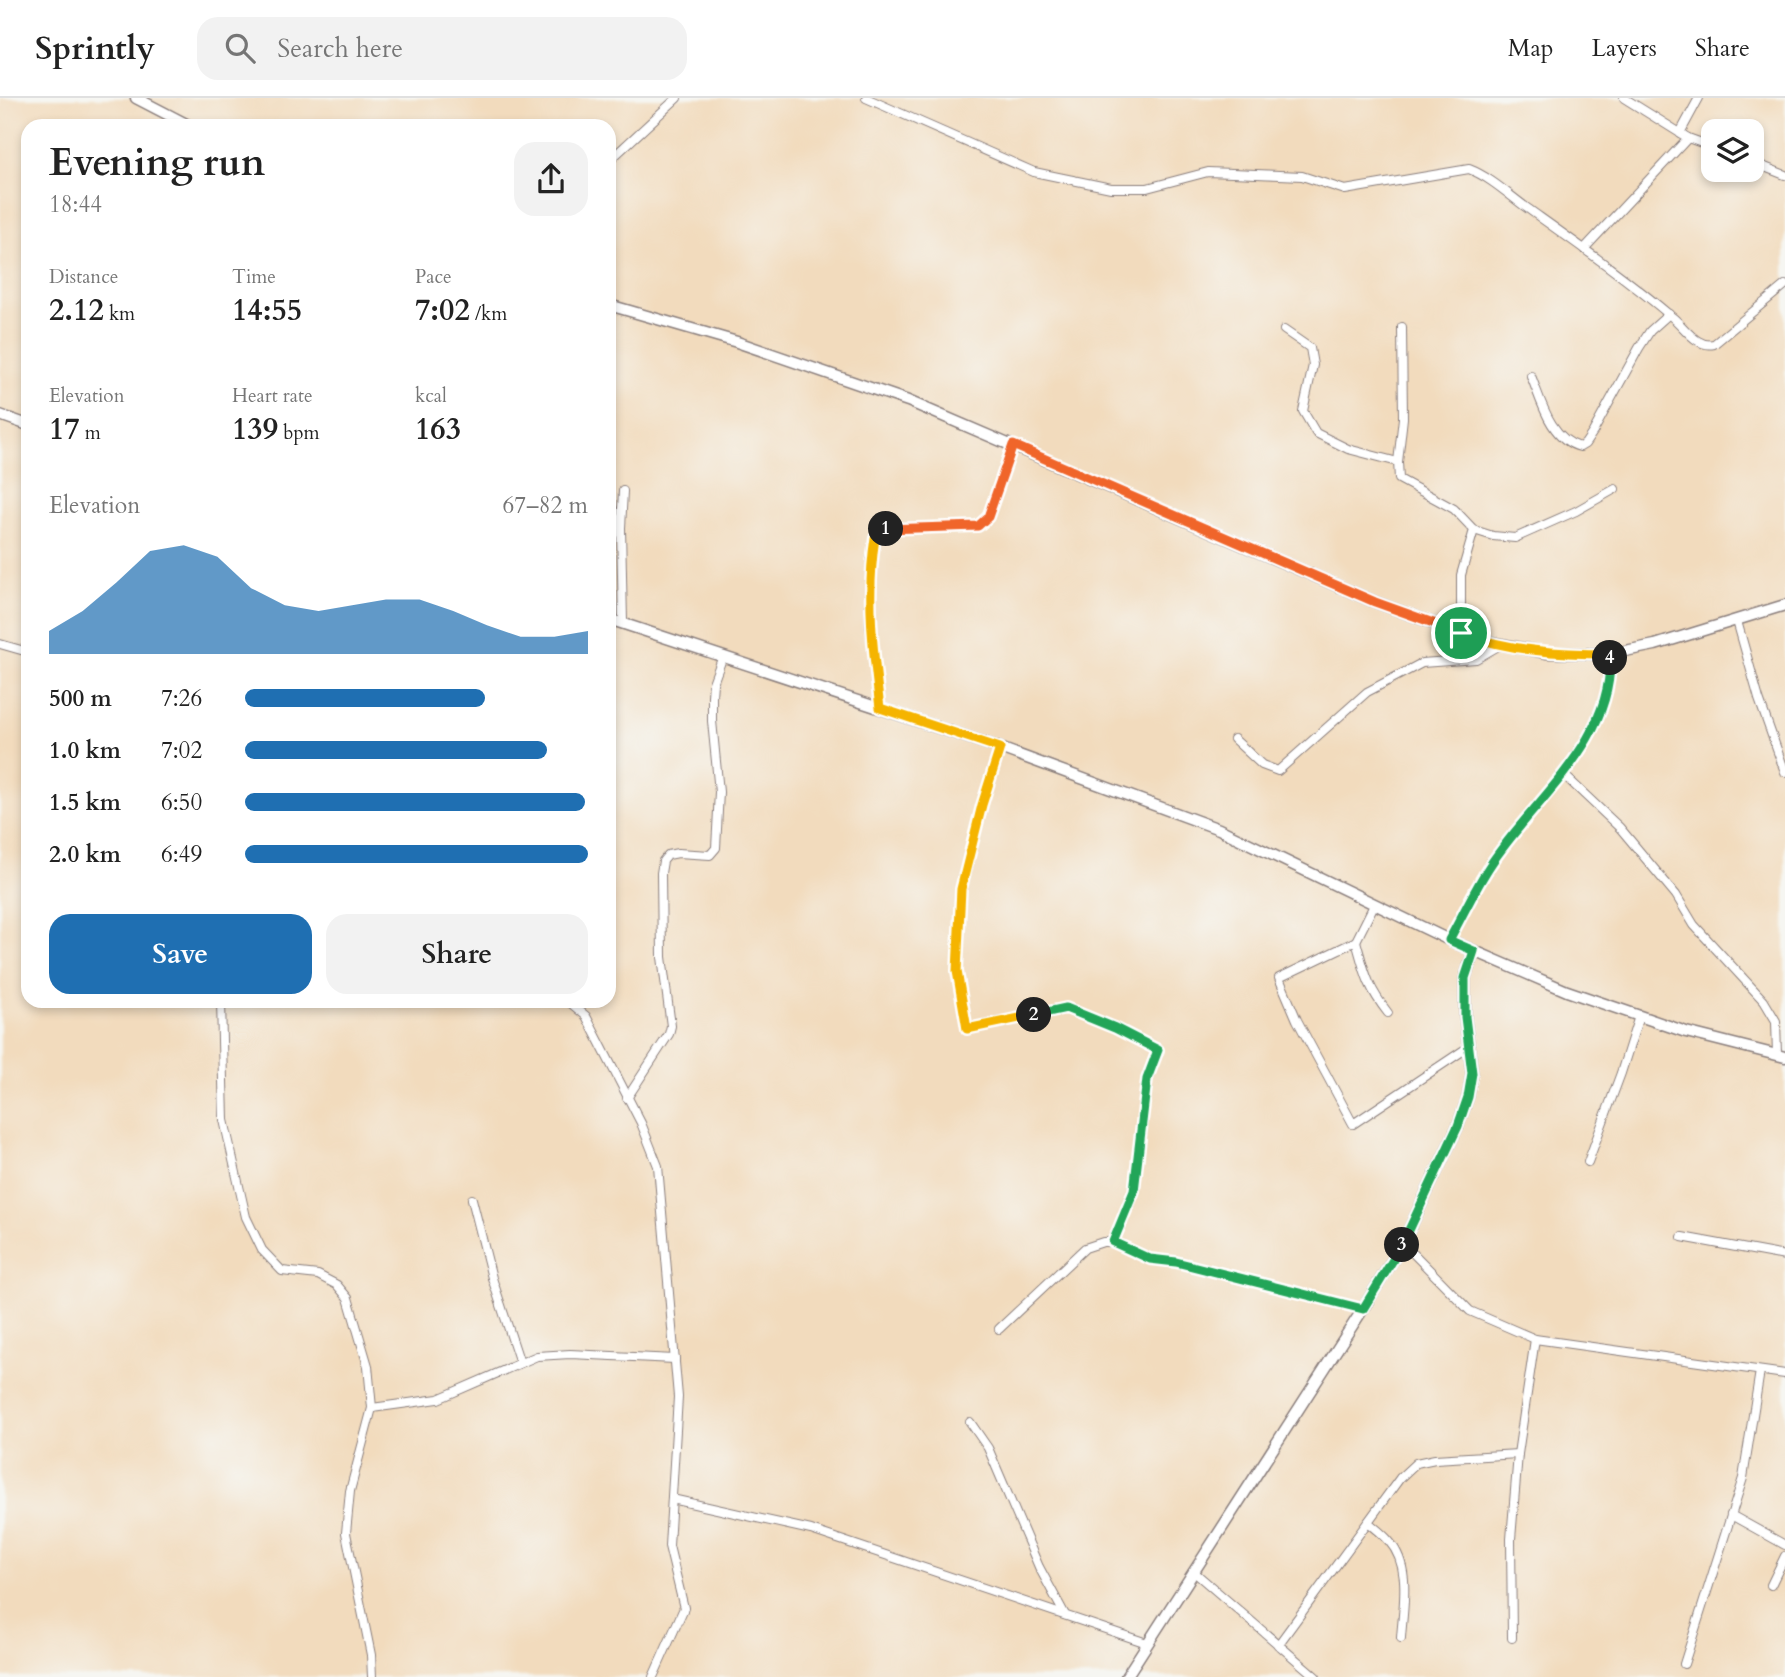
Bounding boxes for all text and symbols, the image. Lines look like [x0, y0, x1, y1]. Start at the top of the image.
search box [197, 17, 687, 80]
text: Sprintly [35, 26, 155, 71]
icon: search [221, 29, 259, 67]
text: Search here [277, 31, 403, 66]
text: Map [1508, 32, 1554, 65]
text: Layers [1592, 32, 1657, 65]
text: Share [1695, 32, 1750, 65]
map controls [1701, 119, 1764, 182]
button: layers [1701, 119, 1764, 182]
text: Evening run [49, 137, 265, 189]
button: share [514, 142, 588, 216]
text: 18:44 [49, 189, 102, 220]
text: Distance [49, 264, 118, 290]
text: Time [232, 264, 276, 290]
text: Pace [415, 264, 452, 290]
text: 2.12 [49, 290, 104, 331]
text: 14:55 [232, 290, 302, 331]
text: 7:02 [415, 290, 470, 331]
text: km [104, 301, 135, 327]
text: /km [470, 301, 507, 327]
text: Elevation [49, 383, 124, 409]
text: Heart rate [232, 383, 313, 409]
text: kcal [415, 383, 447, 409]
text: 17 [49, 409, 80, 450]
text: 139 [232, 409, 278, 450]
text: 163 [415, 409, 461, 450]
text: m [80, 420, 101, 446]
text: bpm [278, 420, 320, 446]
text: Elevation [49, 490, 140, 521]
text: 67–82 m [503, 490, 588, 521]
pin: 1 [868, 512, 903, 546]
text: 1 [881, 515, 890, 541]
pin [1431, 603, 1491, 663]
icon: arrive [1442, 614, 1480, 652]
pin: 4 [1592, 640, 1628, 676]
text: 4 [1605, 644, 1614, 670]
text: 500 m [49, 683, 112, 714]
text: 7:26 [161, 683, 202, 714]
text: 1.0 km [49, 735, 121, 766]
text: 7:02 [161, 735, 202, 766]
text: 1.5 km [49, 787, 121, 818]
text: 6:50 [161, 787, 202, 818]
text: 2.0 km [49, 839, 121, 870]
text: 6:49 [161, 839, 202, 870]
button: Save [49, 914, 312, 994]
button: Share [326, 914, 588, 994]
pin: 2 [1016, 998, 1052, 1032]
text: 2 [1029, 1001, 1038, 1027]
pin: 3 [1384, 1228, 1420, 1262]
text: 3 [1397, 1231, 1406, 1257]

